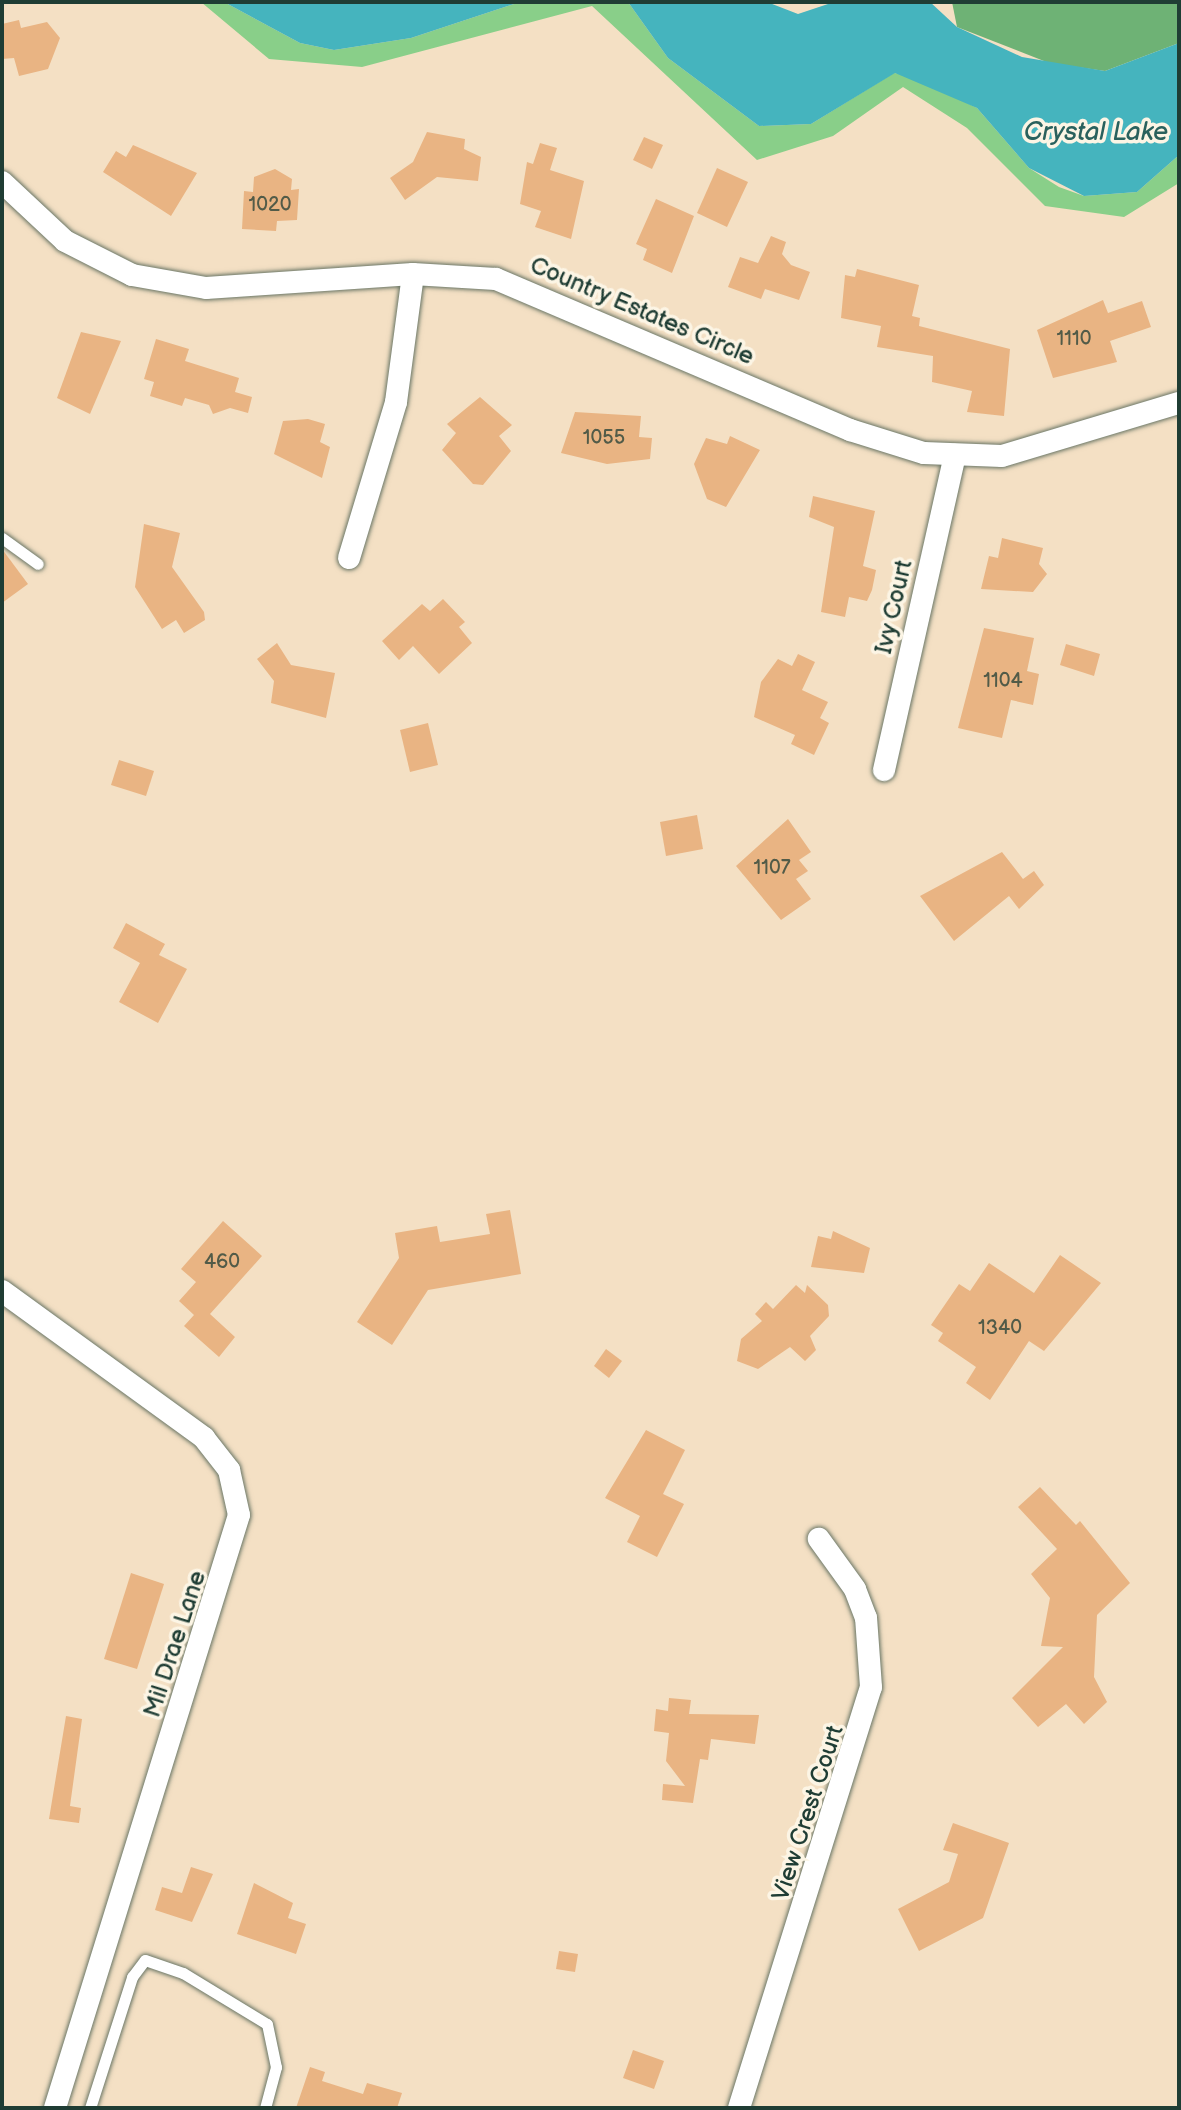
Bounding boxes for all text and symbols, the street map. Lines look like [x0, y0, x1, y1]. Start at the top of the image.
water label: Crystal Lake [1024, 117, 1168, 149]
house number: 1020 [248, 193, 292, 217]
street label: Country Estates Circle [525, 250, 759, 372]
house number: 1110 [1057, 327, 1091, 351]
house number: 1055 [583, 426, 625, 450]
street label: Ivy Court [869, 557, 919, 657]
house number: 1104 [983, 669, 1023, 693]
house number: 1107 [753, 856, 791, 880]
house number: 460 [204, 1250, 240, 1274]
house number: 1340 [978, 1316, 1022, 1340]
street label: Mil Drae Lane [138, 1567, 212, 1721]
street label: View Crest Court [766, 1722, 850, 1904]

